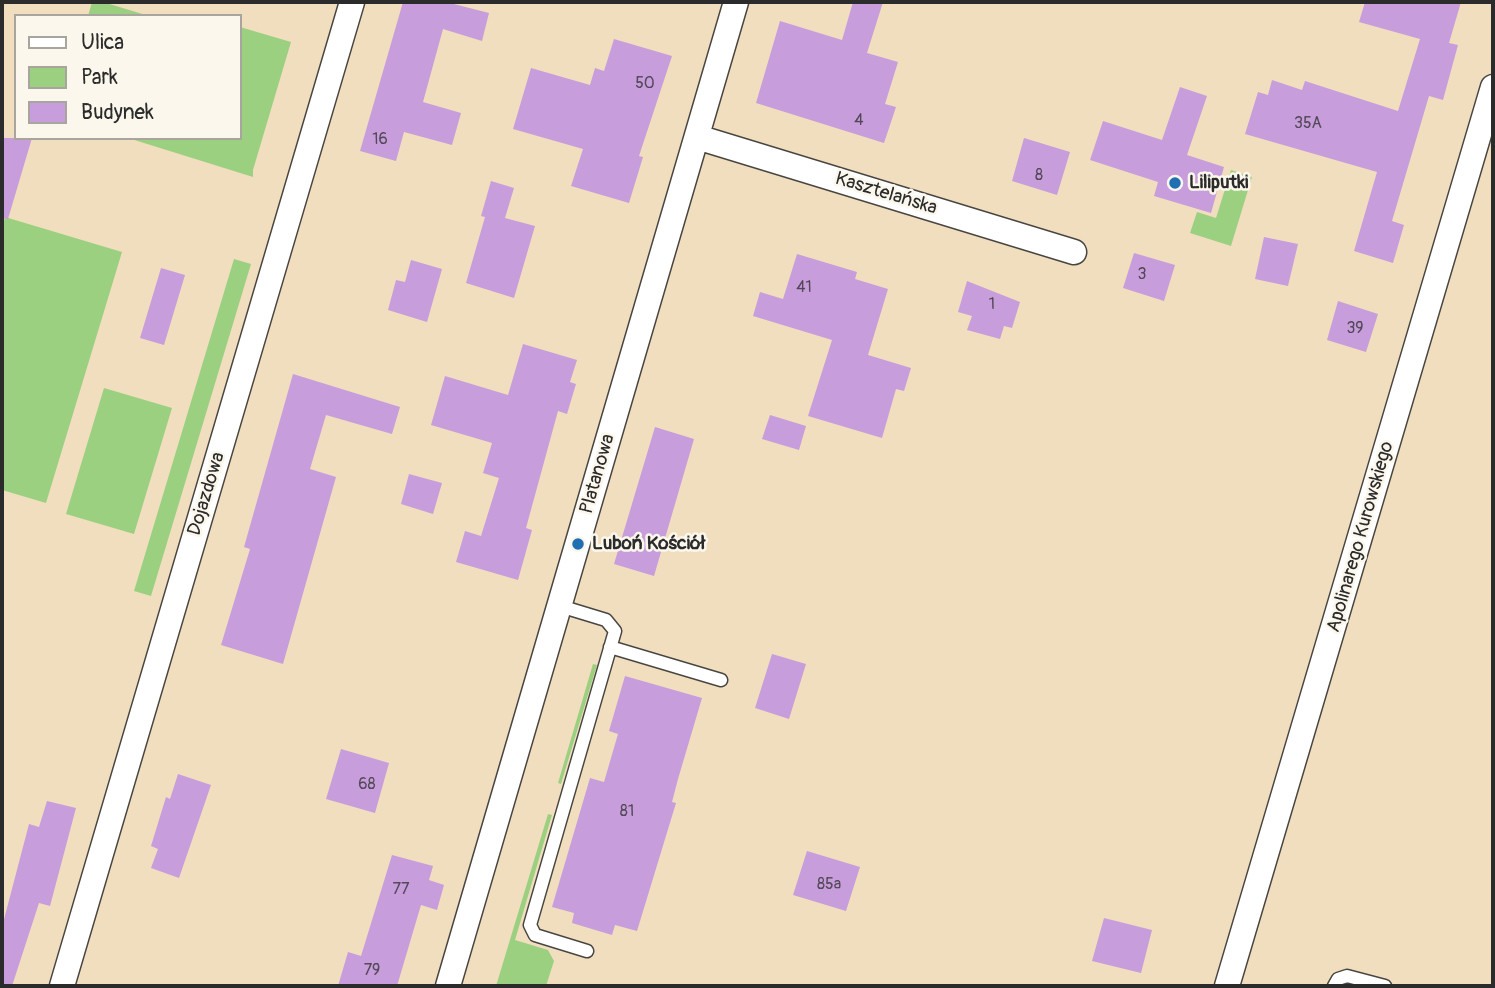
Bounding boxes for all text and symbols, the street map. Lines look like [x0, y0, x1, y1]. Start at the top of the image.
legend [14, 14, 242, 140]
text: Ulica [81, 29, 124, 56]
text: Park [81, 64, 118, 91]
house number: 50 [635, 74, 655, 94]
text: Budynek [81, 99, 154, 126]
house number: 4 [854, 111, 864, 131]
house number: 35A [1294, 114, 1322, 134]
house number: 16 [372, 130, 388, 150]
house number: 8 [1035, 166, 1043, 186]
street label: Kasztelańska [832, 168, 940, 220]
place label: Liliputki [1189, 172, 1248, 194]
marker: Liliputki [1167, 175, 1183, 191]
house number: 3 [1138, 265, 1146, 285]
house number: 41 [796, 278, 812, 298]
house number: 1 [989, 295, 995, 315]
house number: 39 [1346, 319, 1364, 339]
street label: Platanowa [576, 431, 620, 517]
street label: Apolinarego Kurowskiego [1323, 439, 1399, 635]
street label: Dojazdowa [184, 450, 230, 538]
place label: Luboń Kościół [592, 533, 705, 555]
marker: Luboń Kościół [570, 536, 586, 552]
house number: 68 [358, 775, 376, 795]
house number: 81 [620, 802, 634, 822]
house number: 85a [817, 875, 841, 895]
house number: 77 [393, 880, 409, 900]
house number: 79 [364, 961, 380, 981]

